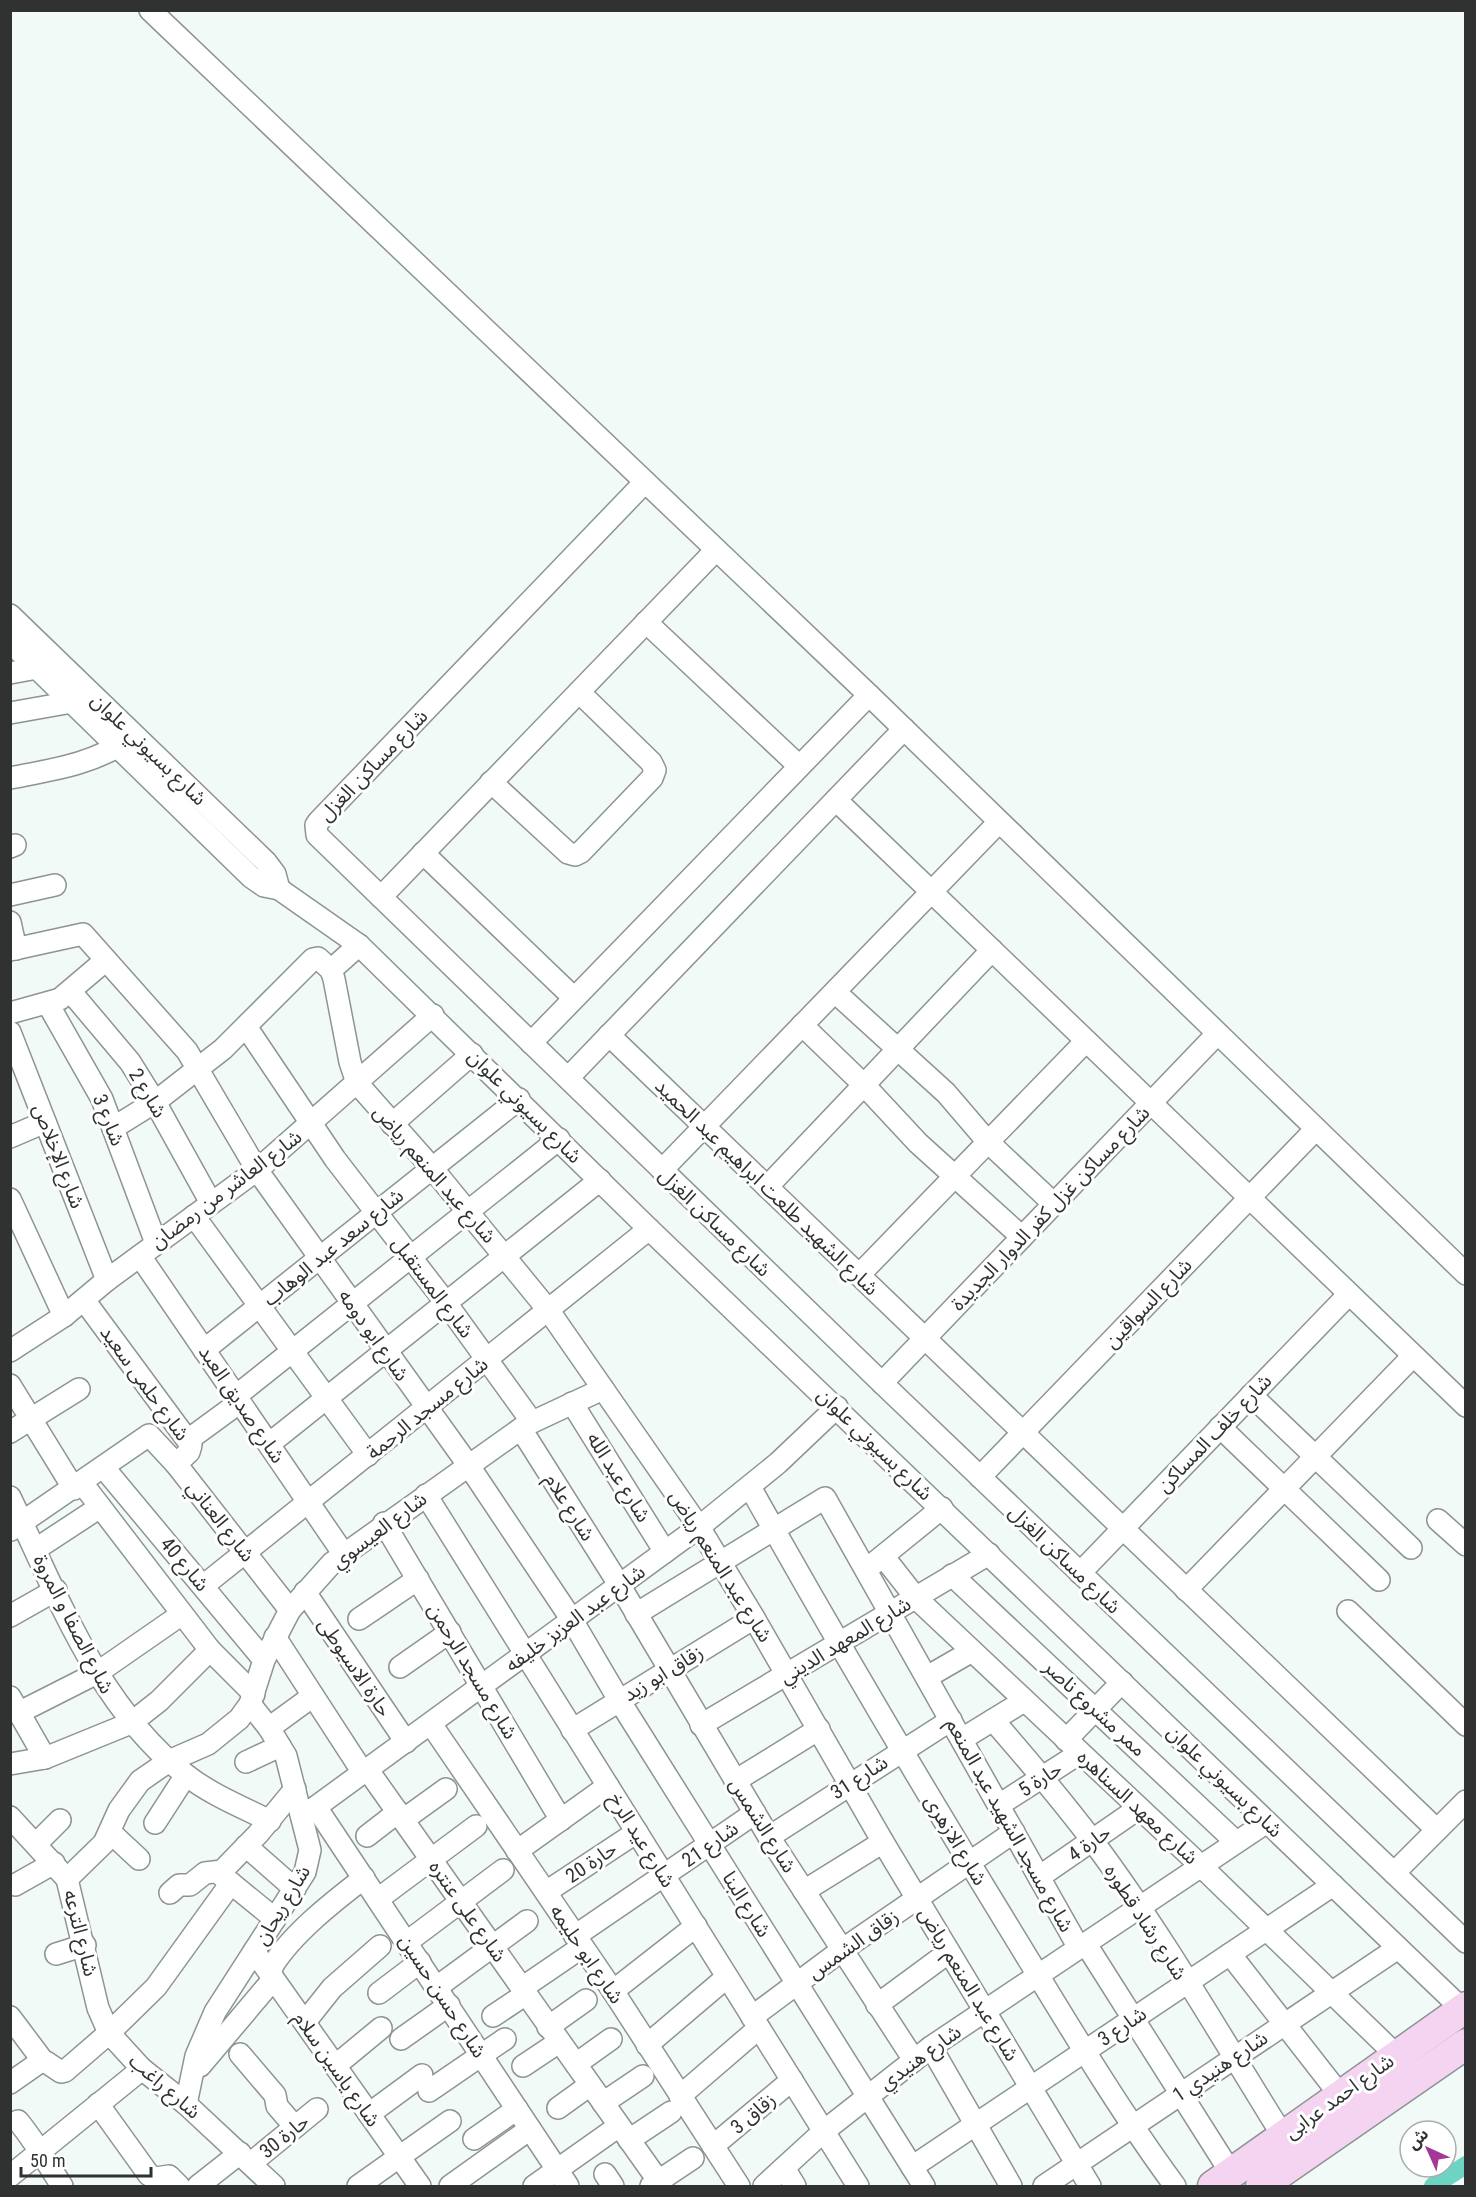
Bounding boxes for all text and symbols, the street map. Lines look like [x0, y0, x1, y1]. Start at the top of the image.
street label: شارع بسيوني علوان [84, 688, 212, 813]
street label: شارع مساكن الغزل [313, 704, 435, 828]
street label: شارع بسيوني علوان [460, 1044, 587, 1171]
street label: شارع 2 [121, 1064, 172, 1124]
street label: شارع الشهيد طلعت ابراهيم عبد الحميد [648, 1074, 884, 1302]
street label: شارع 3 [85, 1091, 130, 1150]
street label: شارع الإخلاص [25, 1100, 90, 1213]
street label: شارع عبد المنعم رياض [366, 1100, 501, 1250]
street label: شارع مساكن غزل كفر الدوار الجديدة [946, 1100, 1157, 1318]
street label: شارع العاشر من رمضان [146, 1124, 308, 1256]
street label: شارع مساكن الغزل [652, 1162, 776, 1284]
street label: شارع سعد عبد الوهاب [258, 1183, 410, 1313]
street label: شارع المستقبل [385, 1231, 479, 1344]
street label: شارع السواقين [1099, 1253, 1199, 1355]
street label: شارع ابو دومه [331, 1285, 414, 1387]
street label: شارع حلمى سعيد [93, 1321, 195, 1447]
street label: شارع صديق العبد [191, 1341, 290, 1469]
street label: شارع مسجد الرحمة [361, 1352, 494, 1467]
street label: شارع خلف المساكن [1151, 1369, 1279, 1499]
street label: شارع بسيوني علوان [810, 1383, 938, 1508]
street label: شارع عبد الله [579, 1428, 656, 1528]
street label: شارع علام [537, 1469, 600, 1547]
street label: شارع العناني [179, 1475, 260, 1569]
street label: شارع عبد المنعم رياض [662, 1485, 778, 1648]
street label: شارع العيسوي [327, 1486, 434, 1577]
street label: شارع مساكن الغزل [1002, 1499, 1126, 1621]
street label: شارع 40 [153, 1532, 215, 1598]
street label: شارع الصفا و المروة [26, 1550, 119, 1699]
street label: شارع عبد العزيز خليفه [500, 1559, 651, 1679]
street label: شارع المعهد الديني [775, 1591, 917, 1692]
street label: شارع مسجد الرحمن [420, 1599, 523, 1745]
street label: حارة الاسيوطى [313, 1613, 397, 1721]
street label: زقاق ابو زيد [619, 1640, 707, 1706]
street label: ممر مشروع ناصر [1036, 1654, 1151, 1764]
street label: شارع مسجد الشهيد عبد المنعم [938, 1714, 1079, 1938]
street label: شارع بسيوني علوان [1160, 1720, 1288, 1845]
street label: شارع معهد السناهره [1071, 1745, 1203, 1871]
street label: شارع 31 [826, 1750, 894, 1807]
street label: حارة 5 [1014, 1756, 1066, 1802]
street label: شارع الشمس [722, 1773, 802, 1879]
street label: شارع عيد الرخ [601, 1788, 681, 1893]
street label: شارع الازهرى [917, 1790, 992, 1891]
street label: شارع 21 [677, 1816, 745, 1874]
street label: حارة 4 [1063, 1820, 1115, 1866]
street label: حارة 20 [561, 1836, 621, 1888]
street label: شارع على عنتره [422, 1856, 512, 1968]
street label: شارع رشاد قطوره [1097, 1860, 1192, 1986]
street label: شارع ريحان [249, 1861, 318, 1951]
street label: شارع البنا [715, 1867, 777, 1943]
street label: شارع الترعه [56, 1887, 103, 1979]
street label: شارع ابو حليمه [543, 1900, 629, 2010]
street label: شارع عبد المنعم رياض [911, 1903, 1024, 2067]
street label: زقاق الشمس [803, 1904, 903, 1984]
street label: شارع حسن حسين [392, 1930, 492, 2064]
street label: شارع 3 [1093, 2001, 1153, 2053]
street label: شارع ياسين سلام [286, 2007, 386, 2133]
street label: شارع هنيدي [874, 2019, 968, 2098]
street label: شارع هنيدي 1 [1168, 2025, 1274, 2110]
street label: شارع راغب [122, 2048, 206, 2126]
street label: شارع احمد عرابى [1280, 2048, 1400, 2146]
street label: زقاق 3 [726, 2087, 780, 2139]
street label: حارة 30 [254, 2109, 314, 2163]
north arrow [1398, 2119, 1458, 2179]
text: ش [1403, 2124, 1432, 2153]
scale bar [21, 2140, 152, 2178]
text: 50 m [30, 2150, 65, 2171]

